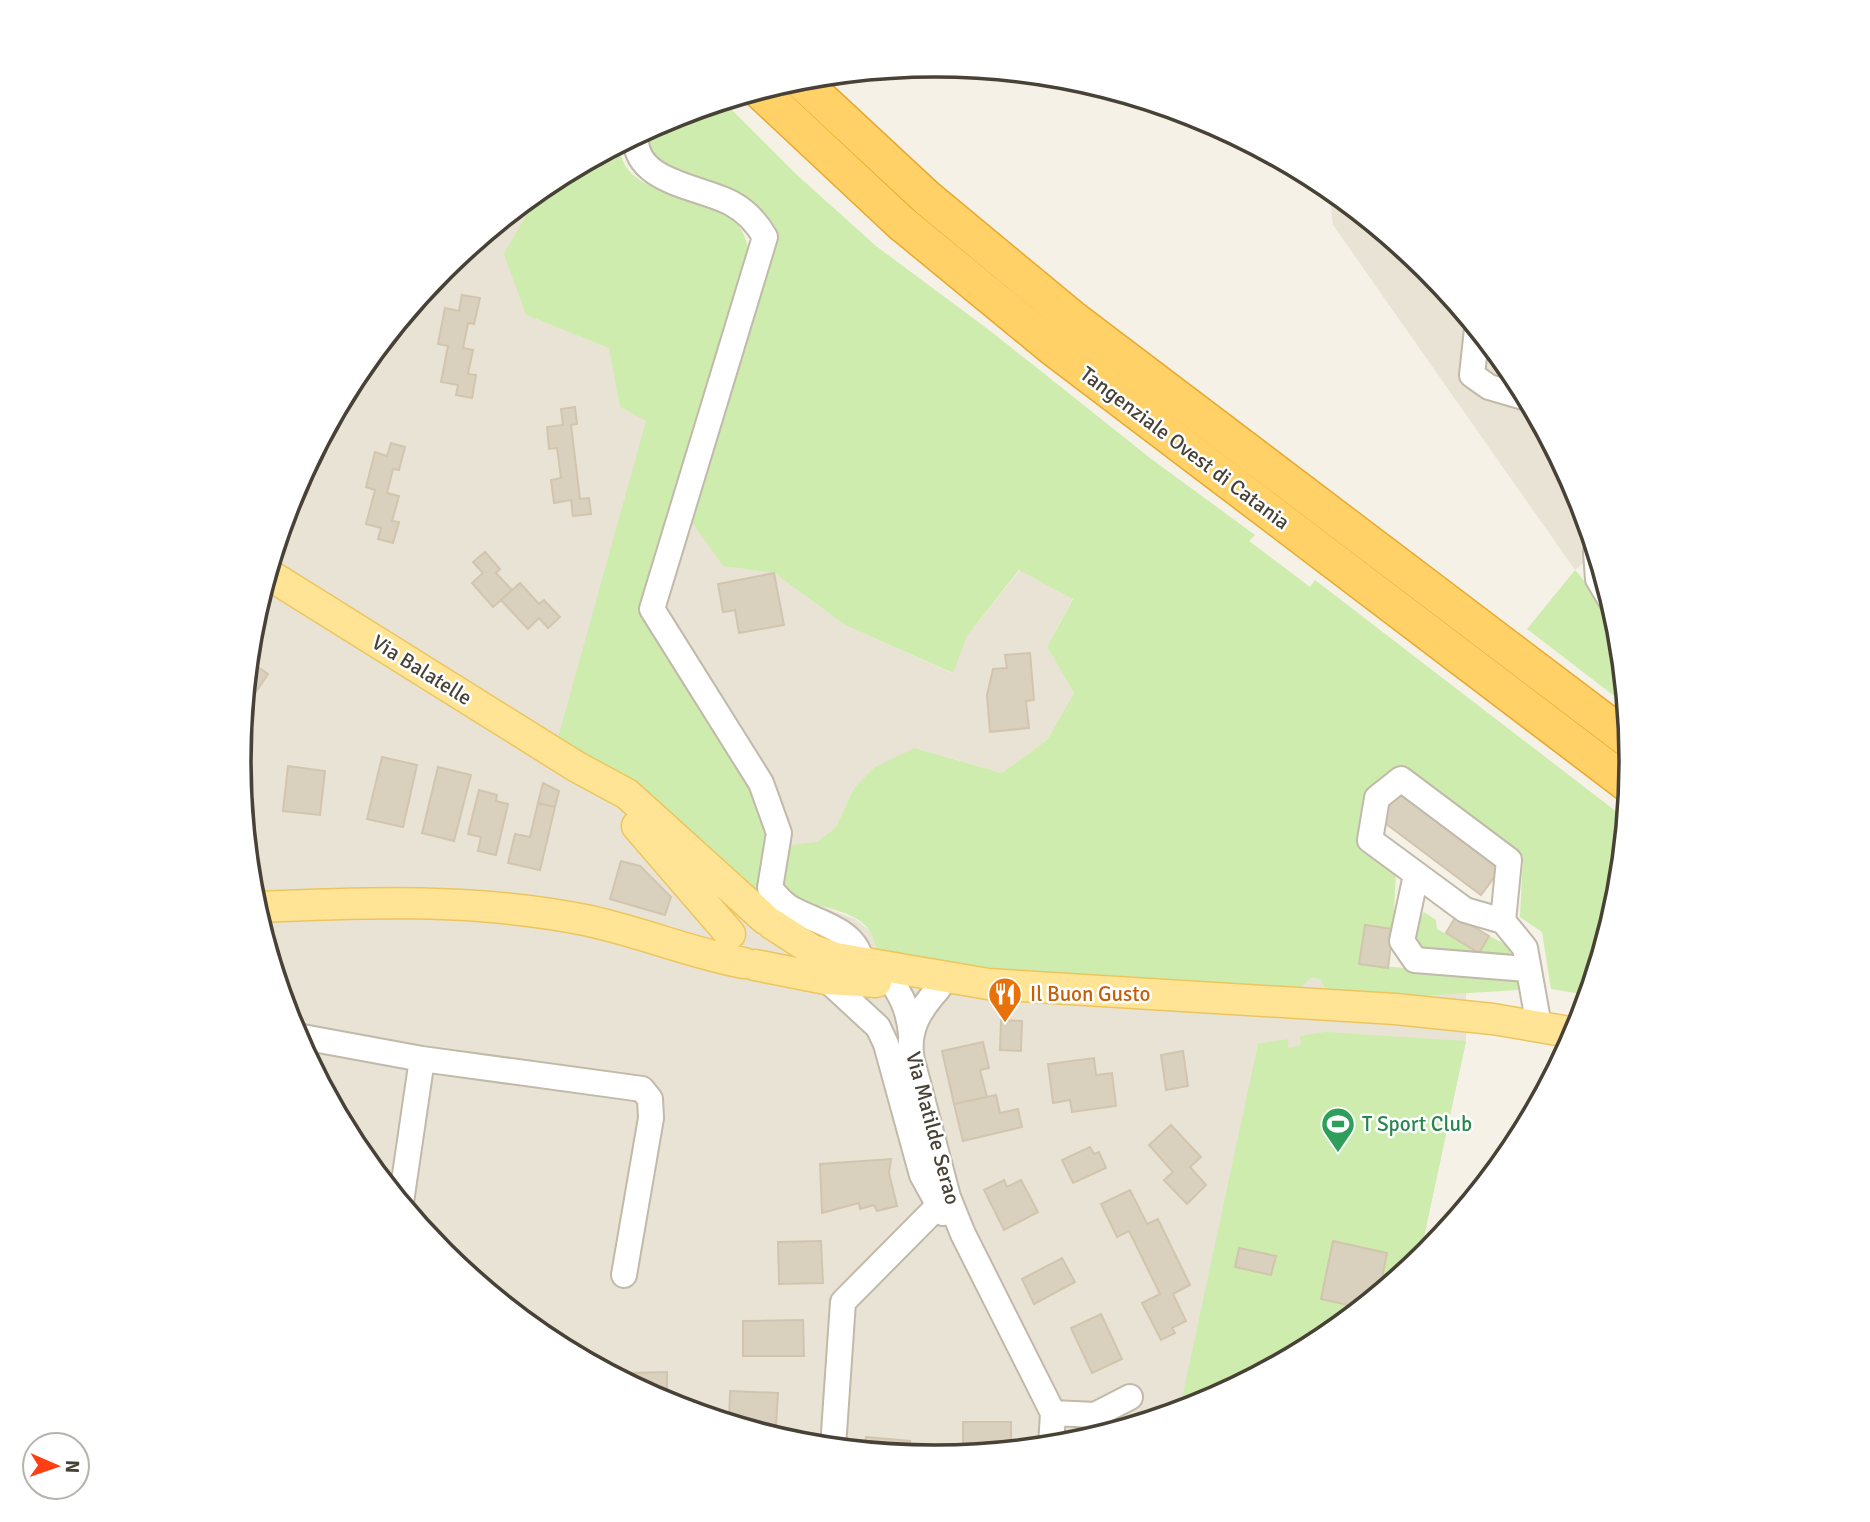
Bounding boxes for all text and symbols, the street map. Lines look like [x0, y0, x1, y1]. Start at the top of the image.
street label: Tangenziale Ovest di Catania [1075, 361, 1295, 535]
street label: Via Balatelle [367, 629, 477, 711]
restaurant icon: Il Buon Gusto [986, 975, 1024, 1024]
place label: Il Buon Gusto [1030, 981, 1150, 1007]
street label: Via Matilde Serao [900, 1049, 966, 1207]
sports icon: T Sport Club [1319, 1105, 1357, 1154]
place label: T Sport Club [1362, 1111, 1472, 1137]
north arrow [21, 1431, 91, 1501]
text: N [60, 1460, 84, 1474]

